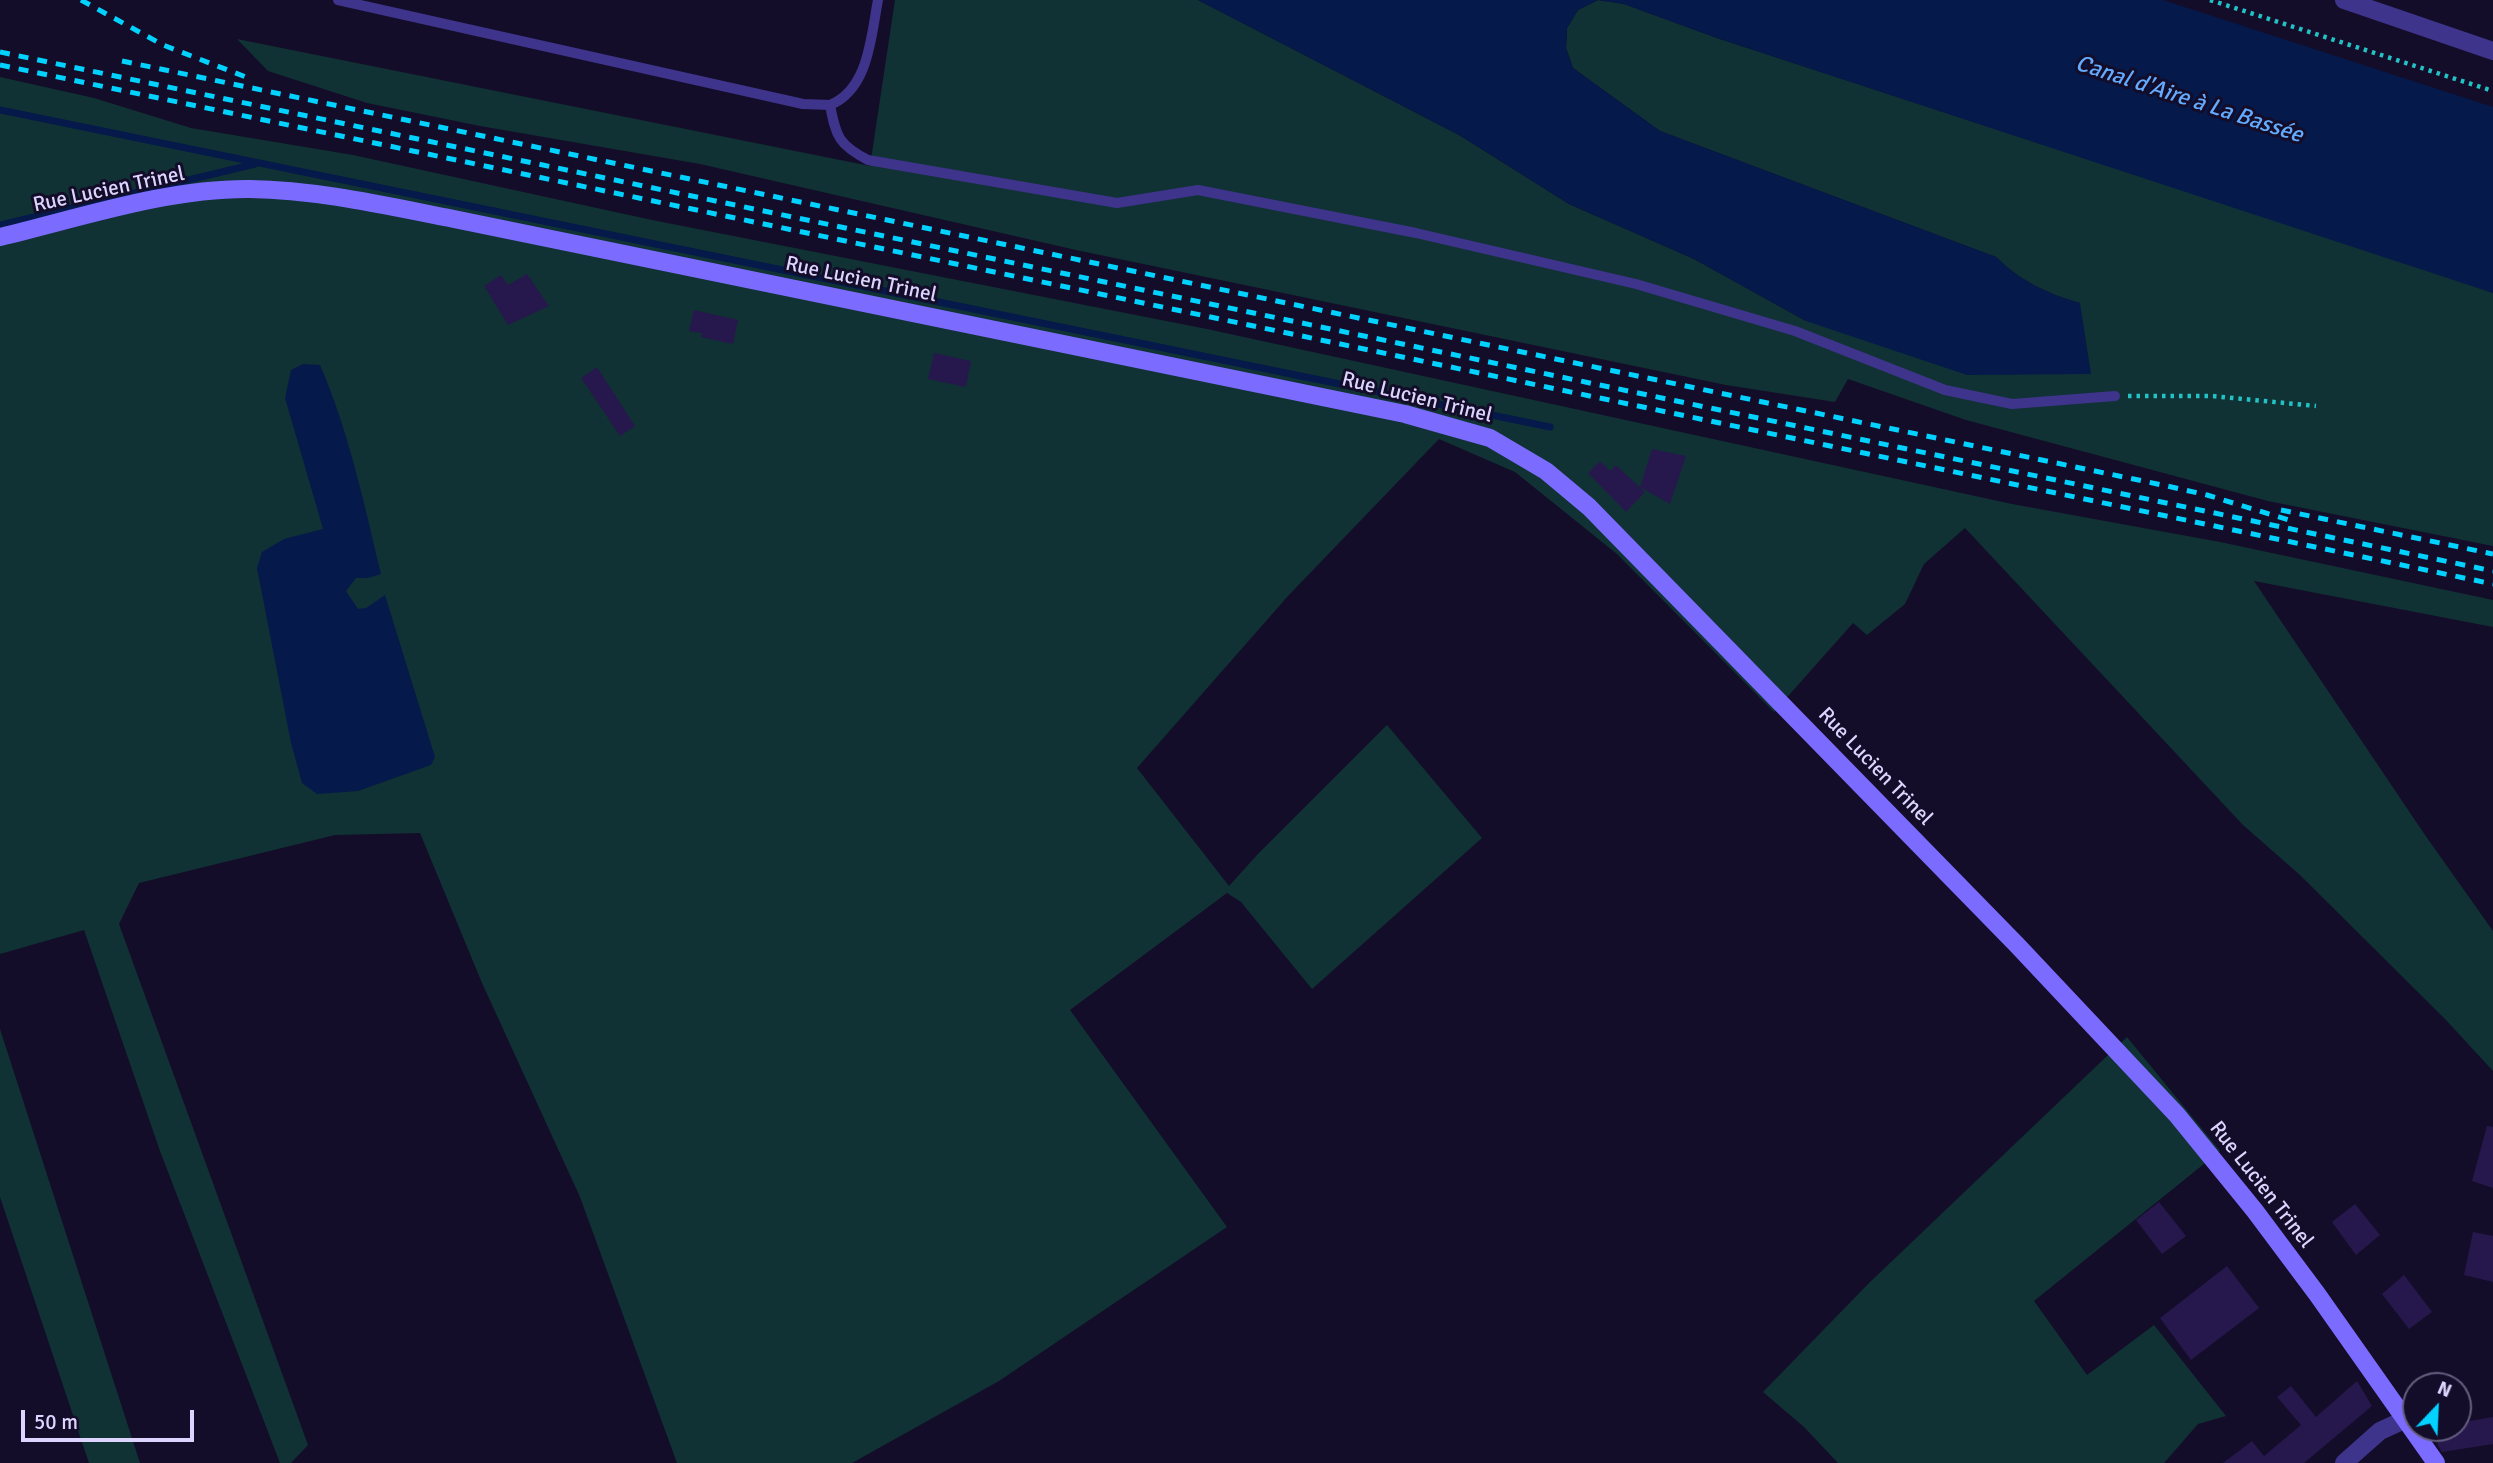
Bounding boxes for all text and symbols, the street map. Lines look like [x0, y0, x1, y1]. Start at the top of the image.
water label: Canal d'Aire à La Bassée [2072, 50, 2306, 150]
street label: Rue Lucien Trinel [31, 162, 187, 218]
street label: Rue Lucien Trinel [783, 252, 939, 308]
street label: Rue Lucien Trinel [1339, 367, 1495, 429]
street label: Rue Lucien Trinel [1812, 703, 1938, 831]
street label: Rue Lucien Trinel [2204, 1116, 2318, 1254]
north arrow [2402, 1372, 2472, 1442]
text: N [2434, 1376, 2455, 1403]
scale bar [24, 1396, 198, 1440]
text: 50 m [34, 1409, 78, 1435]

